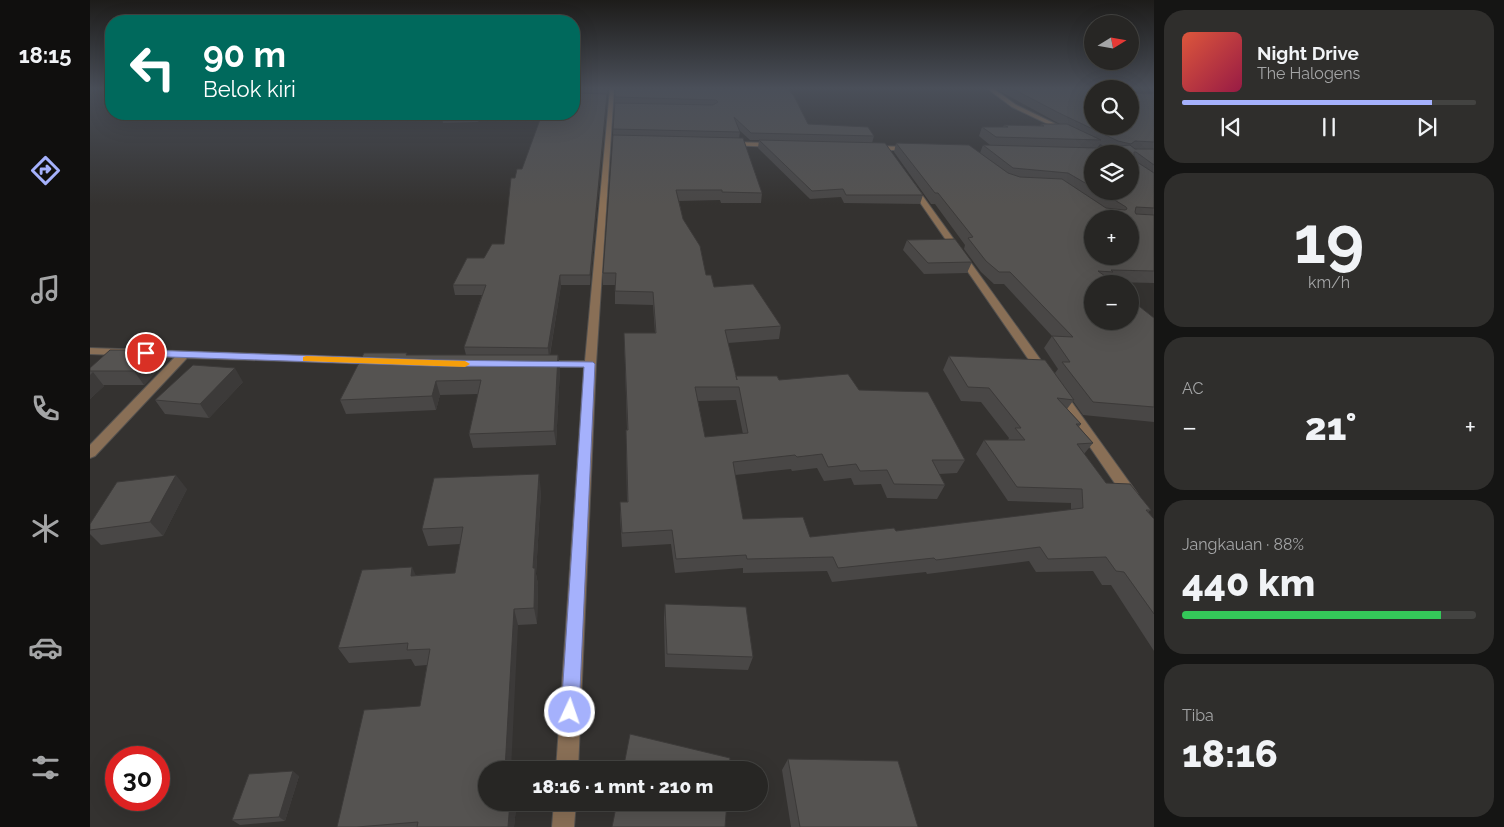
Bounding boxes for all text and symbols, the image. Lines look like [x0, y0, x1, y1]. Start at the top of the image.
north arrow [1084, 15, 1139, 70]
map controls [1084, 15, 1139, 330]
text: 90 m [203, 34, 286, 75]
icon: left [120, 35, 185, 100]
text: 18:15 [19, 42, 71, 68]
text: Night Drive [1257, 42, 1359, 64]
text: The Halogens [1257, 64, 1360, 83]
text: Belok kiri [203, 76, 296, 102]
button: search [1084, 80, 1139, 135]
icon: previous [1217, 113, 1245, 141]
icon: pause [1315, 113, 1343, 141]
icon: next [1413, 113, 1441, 141]
button: layers [1084, 145, 1139, 200]
icon: directions [28, 153, 63, 188]
text: 19 [1294, 202, 1364, 278]
button: + [1084, 210, 1139, 265]
icon: music [28, 272, 63, 307]
text: km/h [1308, 273, 1350, 292]
button: − [1084, 275, 1139, 330]
pin [125, 332, 167, 374]
icon: arrive [132, 339, 160, 367]
text: AC [1182, 379, 1203, 398]
icon: phone [28, 391, 63, 426]
text: 21° [1305, 404, 1357, 449]
text: − [1182, 411, 1197, 444]
text: + [1464, 411, 1476, 444]
icon: climate [28, 511, 63, 546]
text: Jangkauan · 88% [1182, 535, 1304, 554]
text: 440 km [1182, 560, 1315, 605]
icon: car [28, 630, 63, 665]
position arrow [543, 685, 595, 737]
text: Tiba [1182, 706, 1214, 725]
text: 18:16 [1182, 731, 1278, 776]
speed limit sign: 30 [105, 746, 170, 811]
icon: filters [28, 750, 63, 785]
text: 18:16 · 1 mnt · 210 m [533, 775, 713, 797]

